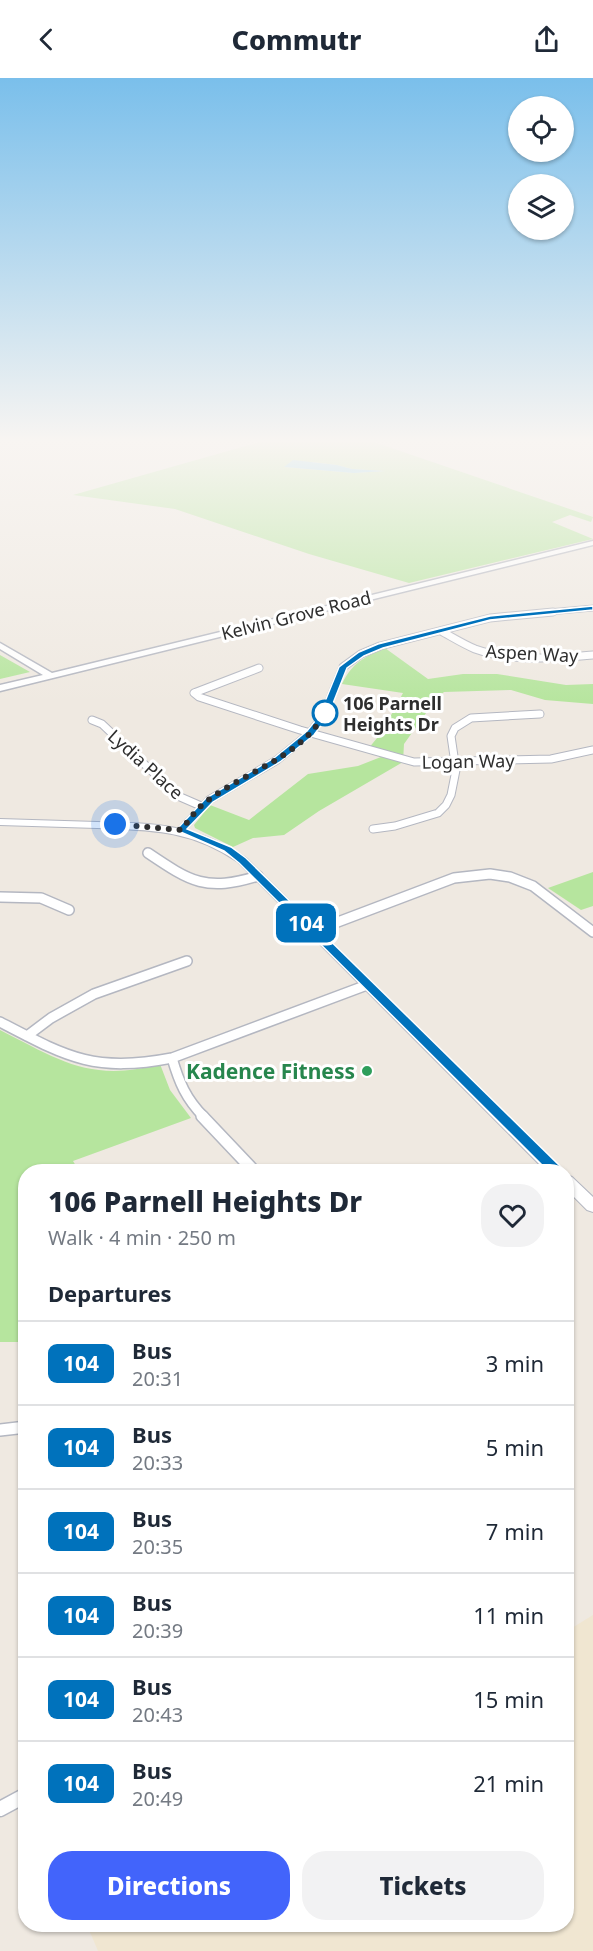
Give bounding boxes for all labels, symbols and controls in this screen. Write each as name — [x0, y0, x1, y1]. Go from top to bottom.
text: Commutr — [232, 21, 361, 58]
icon: back — [30, 23, 63, 56]
icon: share — [530, 23, 563, 56]
map controls — [508, 96, 574, 240]
button: locate — [508, 96, 574, 162]
button: layers — [508, 174, 574, 240]
street label: Kelvin Grove Road — [219, 585, 373, 645]
street label: Aspen Way — [485, 639, 580, 667]
place label: 106 Parnell Heights Dr — [343, 691, 442, 736]
marker: 106 Parnell Heights Dr — [312, 700, 338, 726]
street label: Lydia Place — [103, 724, 189, 804]
street label: Logan Way — [421, 748, 515, 774]
your location — [100, 809, 130, 839]
line badge: 104 — [272, 904, 340, 942]
text: 104 — [288, 909, 324, 937]
place label: Kadence Fitness — [186, 1057, 355, 1085]
marker: Kadence Fitness — [360, 1064, 374, 1078]
text: 106 Parnell Heights Dr — [48, 1182, 362, 1220]
button: heart — [481, 1184, 544, 1247]
text: Walk · 4 min · 250 m — [48, 1224, 236, 1251]
text: Departures — [48, 1278, 172, 1308]
text: Bus — [132, 1335, 172, 1365]
text: 3 min — [486, 1348, 544, 1378]
text: 104 — [63, 1349, 99, 1377]
text: 20:31 — [132, 1365, 183, 1392]
text: Bus — [132, 1419, 172, 1449]
text: 5 min — [486, 1432, 544, 1462]
text: 104 — [63, 1433, 99, 1461]
text: 20:33 — [132, 1449, 183, 1476]
text: Bus — [132, 1503, 172, 1533]
text: 7 min — [486, 1516, 544, 1546]
text: 104 — [63, 1517, 99, 1545]
text: 20:35 — [132, 1533, 183, 1560]
text: Bus — [132, 1587, 172, 1617]
text: 11 min — [473, 1600, 544, 1630]
text: 104 — [63, 1601, 99, 1629]
text: 20:39 — [132, 1617, 183, 1644]
text: Bus — [132, 1671, 172, 1701]
text: 15 min — [473, 1684, 544, 1714]
text: 104 — [63, 1685, 99, 1713]
text: 20:43 — [132, 1701, 183, 1728]
text: Bus — [132, 1755, 172, 1785]
text: 21 min — [473, 1768, 544, 1798]
text: 104 — [63, 1769, 99, 1797]
text: 20:49 — [132, 1785, 183, 1812]
button: Directions — [48, 1851, 290, 1920]
button: Tickets — [302, 1851, 544, 1920]

